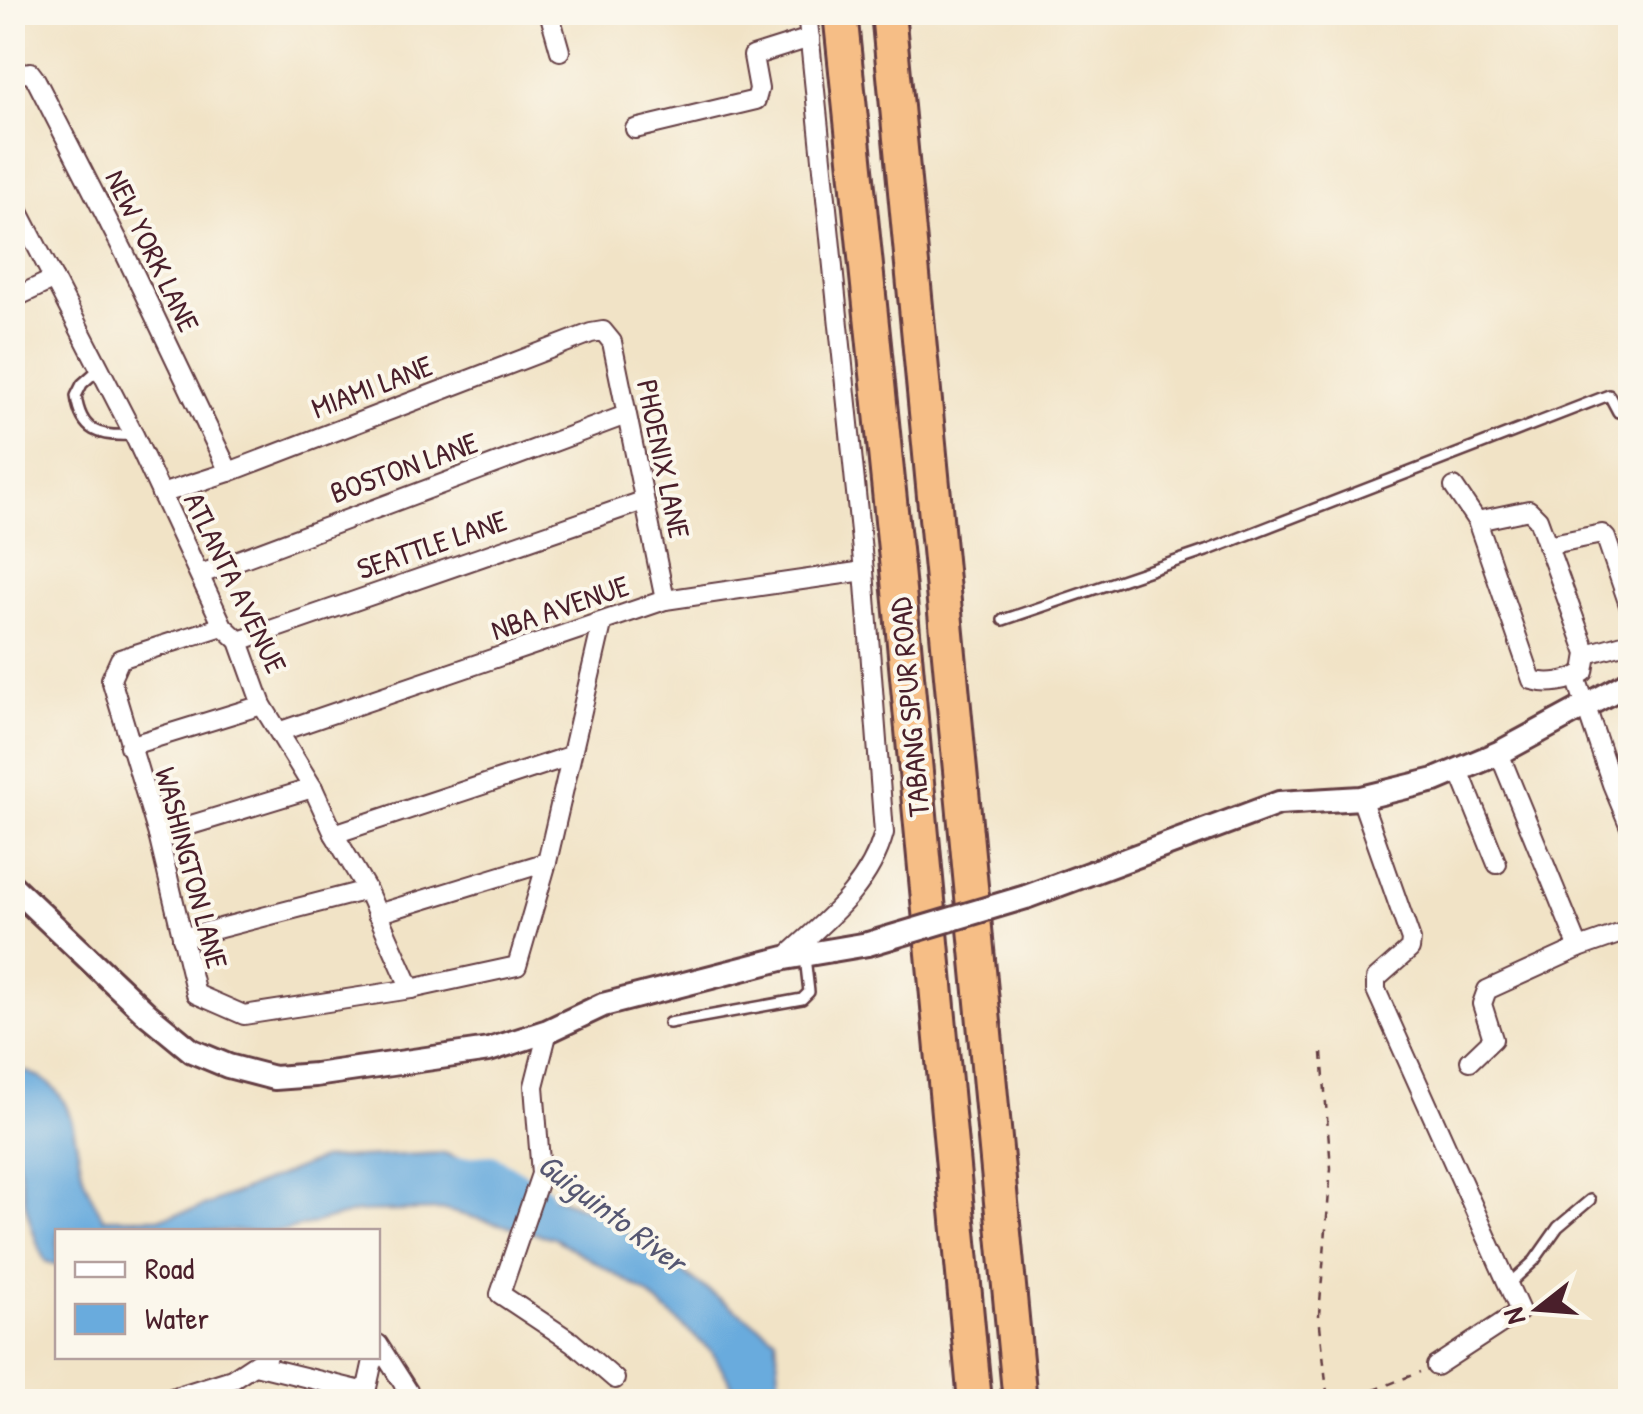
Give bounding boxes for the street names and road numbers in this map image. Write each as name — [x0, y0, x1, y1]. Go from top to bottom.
street label: NEW YORK LANE — [96, 163, 209, 338]
street label: MIAMI LANE — [305, 345, 438, 427]
street label: PHOENIX LANE — [628, 376, 700, 542]
street label: BOSTON LANE — [324, 422, 483, 512]
street label: ATLANTA AVENUE — [175, 485, 297, 680]
street label: SEATTLE LANE — [351, 500, 512, 588]
street label: NBA AVENUE — [485, 565, 634, 649]
street label: TABANG SPUR ROAD — [879, 595, 939, 819]
street label: WASHINGTON LANE — [146, 763, 238, 973]

